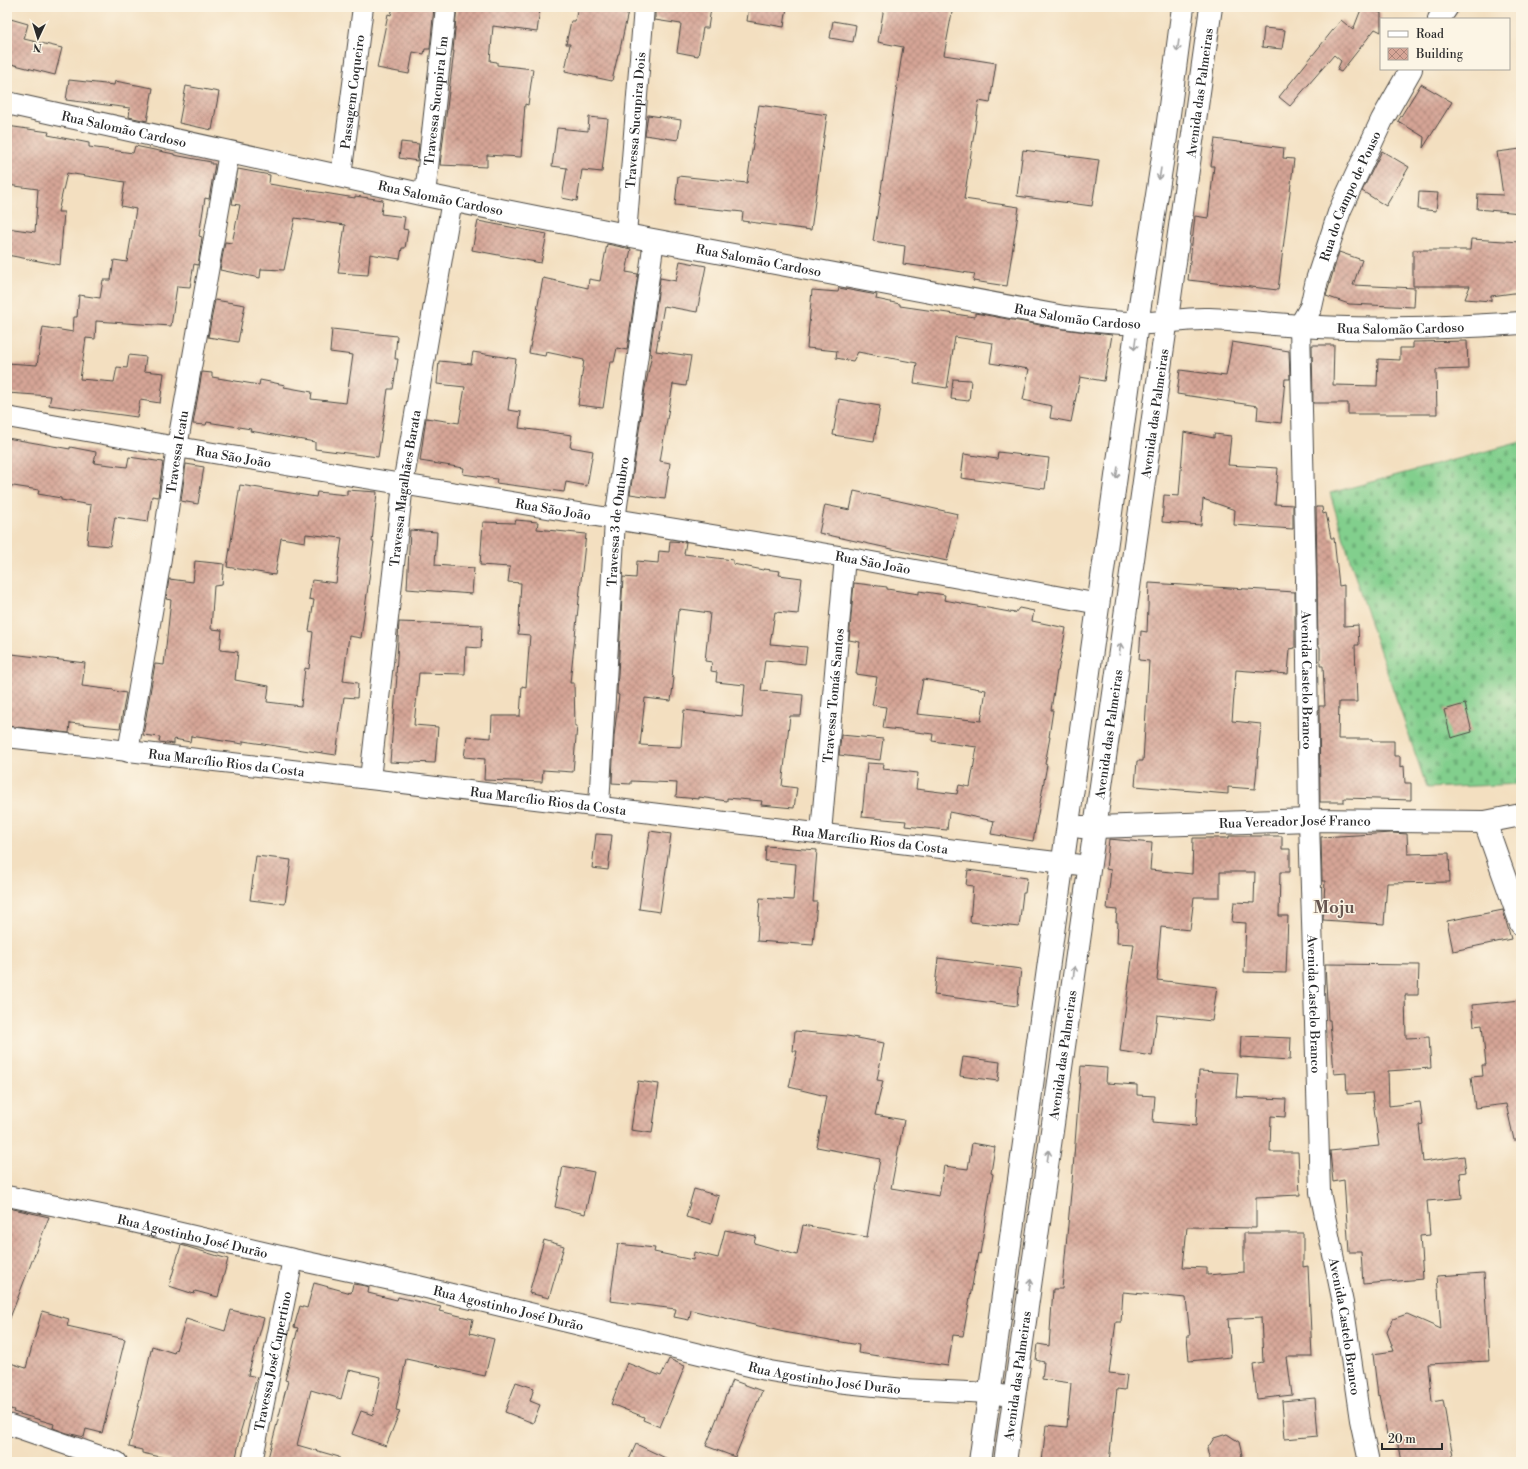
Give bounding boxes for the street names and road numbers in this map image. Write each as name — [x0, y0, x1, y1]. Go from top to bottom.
street label: Avenida das Palmeiras — [1183, 27, 1217, 160]
street label: Passagem Coqueiro — [338, 34, 368, 150]
street label: Travessa Sucupira Um — [421, 34, 452, 166]
street label: Travessa Sucupira Dois — [623, 51, 649, 189]
street label: Rua Salomão Cardoso — [60, 108, 188, 151]
street label: Rua do Campo de Pouso — [1317, 129, 1385, 263]
street label: Rua Salomão Cardoso — [376, 178, 505, 219]
street label: Rua Salomão Cardoso — [694, 241, 823, 280]
street label: Rua Salomão Cardoso — [1013, 301, 1141, 332]
street label: Rua Salomão Cardoso — [1337, 319, 1465, 338]
street label: Avenida das Palmeiras — [1138, 347, 1172, 481]
street label: Travessa Magalhães Barata — [387, 408, 425, 567]
street label: Travessa Icatu — [163, 409, 192, 495]
street label: Rua São João — [194, 443, 272, 471]
street label: Travessa 3 de Outubro — [604, 456, 633, 587]
street label: Rua São João — [514, 496, 592, 524]
street label: Rua São João — [834, 548, 912, 578]
street label: Avenida Castelo Branco — [1297, 609, 1315, 750]
street label: Travessa Tomás Santos — [820, 627, 848, 764]
street label: Avenida das Palmeiras — [1092, 668, 1127, 801]
street label: Rua Marcílio Rios da Costa — [147, 746, 306, 780]
street label: Rua Marcílio Rios da Costa — [469, 784, 628, 819]
street label: Rua Vereador José Franco — [1219, 813, 1371, 832]
street label: Rua Marcílio Rios da Costa — [791, 823, 949, 858]
street label: Avenida Castelo Branco — [1303, 933, 1323, 1074]
street label: Avenida das Palmeiras — [1046, 989, 1081, 1122]
street label: Rua Agostinho José Durão — [116, 1212, 269, 1262]
street label: Avenida Castelo Branco — [1325, 1255, 1363, 1396]
street label: Rua Agostinho José Durão — [432, 1283, 585, 1335]
street label: Travessa José Cupertino — [251, 1290, 295, 1433]
street label: Avenida das Palmeiras — [1001, 1310, 1035, 1443]
street label: Rua Agostinho José Durão — [747, 1359, 902, 1398]

